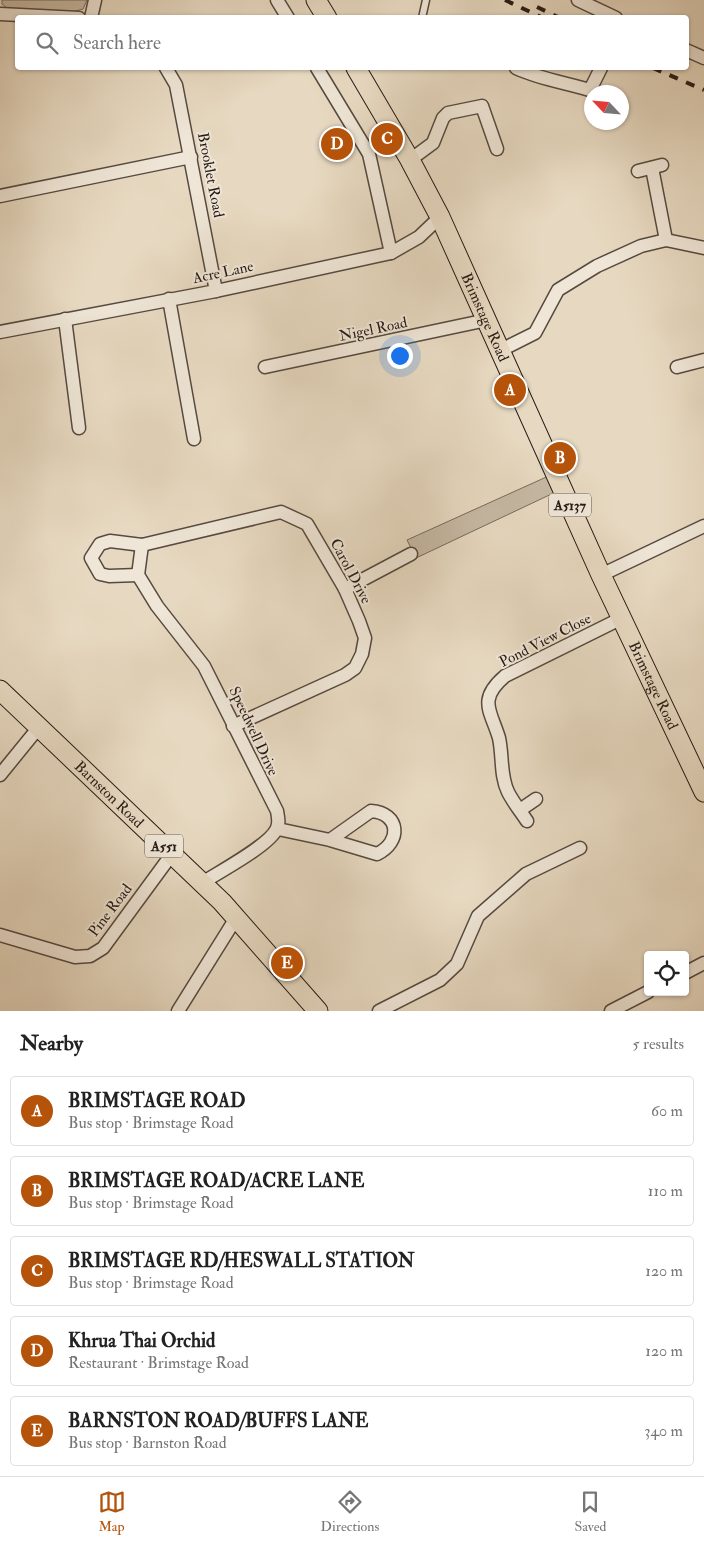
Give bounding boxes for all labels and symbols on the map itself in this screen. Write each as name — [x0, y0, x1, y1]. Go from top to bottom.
north arrow — [584, 85, 629, 130]
pin: C — [371, 120, 403, 158]
pin: D — [321, 125, 353, 163]
street label: Brooklet Road — [193, 131, 228, 220]
street label: Acre Lane — [190, 257, 255, 288]
street label: Brimstage Road — [456, 270, 513, 365]
street label: Nigel Road — [337, 313, 410, 346]
your location — [387, 343, 413, 369]
pin: A — [494, 371, 526, 409]
pin: B — [544, 439, 576, 477]
road number: A5137 — [549, 494, 591, 516]
street label: Carol Drive — [325, 535, 376, 607]
street label: Pond View Close — [496, 609, 594, 672]
street label: Brimstage Road — [624, 639, 682, 733]
street label: Speedwell Drive — [224, 684, 283, 779]
street label: Barnston Road — [70, 757, 148, 833]
road number: A551 — [145, 834, 183, 858]
street label: Pine Road — [84, 880, 137, 940]
pin: E — [271, 944, 303, 982]

